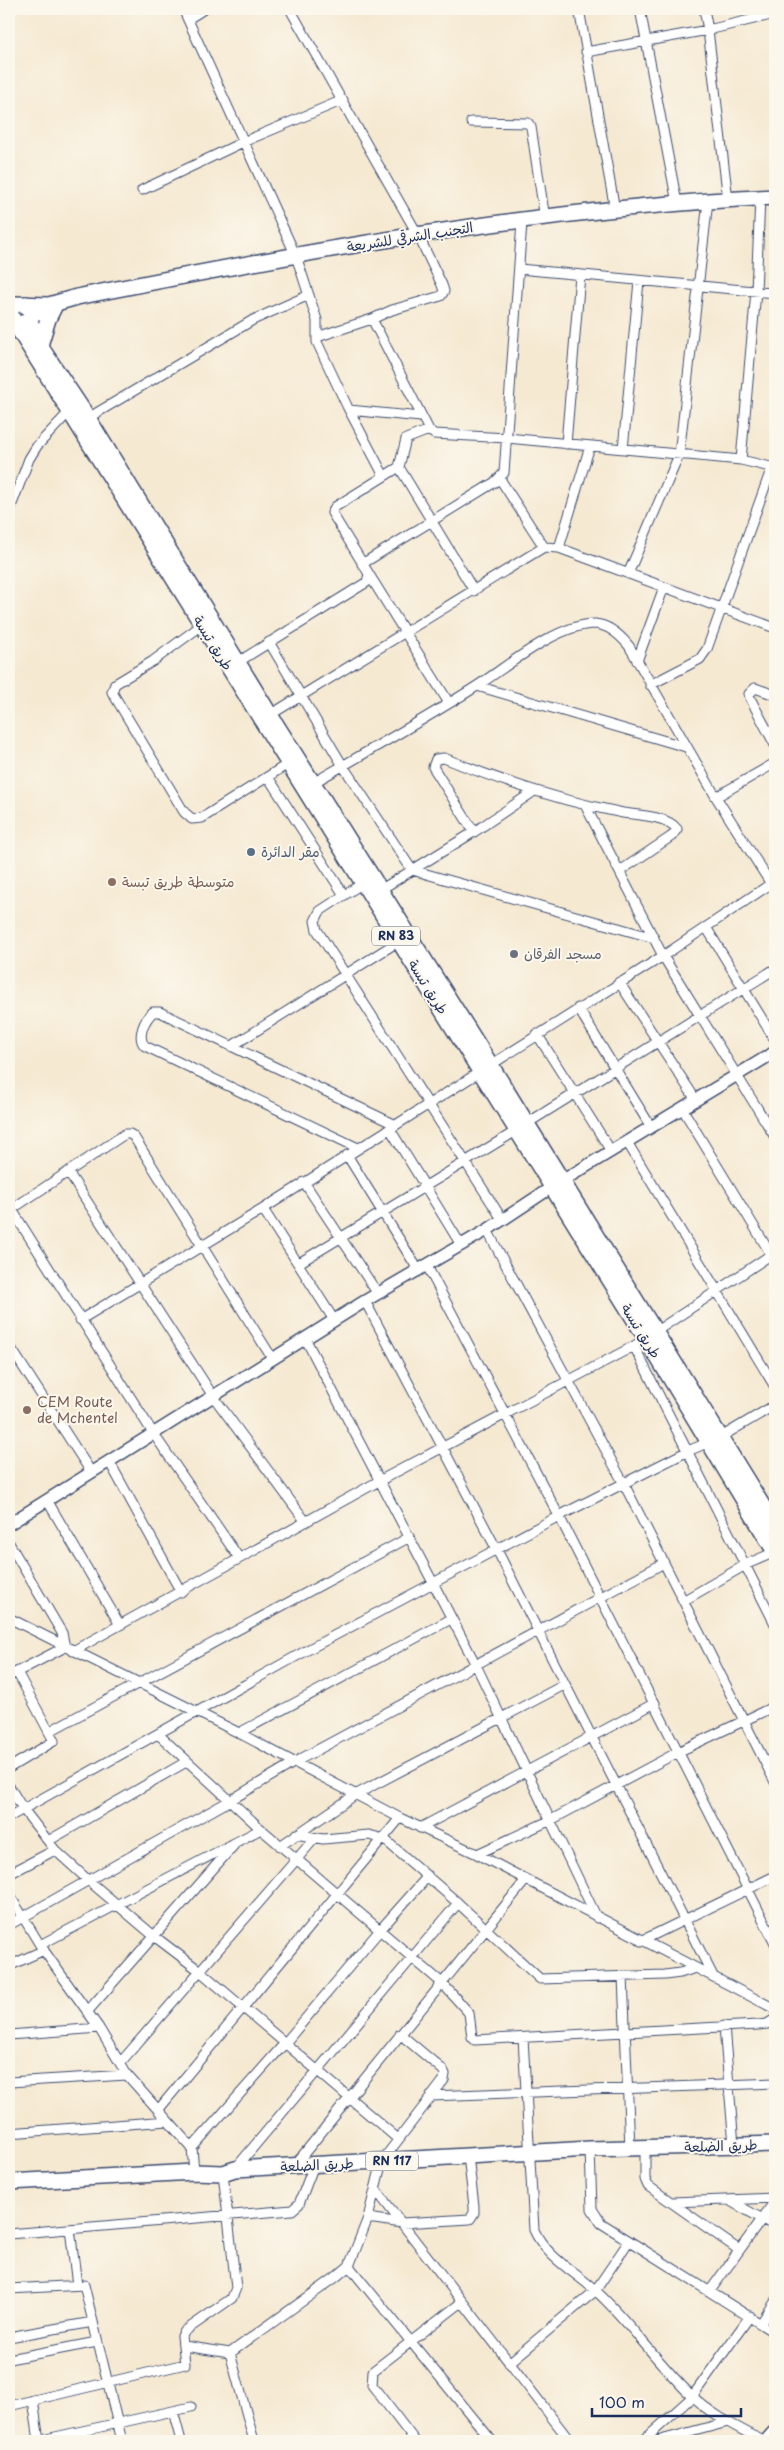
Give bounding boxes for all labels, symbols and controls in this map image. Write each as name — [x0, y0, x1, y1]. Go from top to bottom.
street label: التجنب الشرقي للشريعة — [345, 216, 475, 258]
street label: طريق تبسة — [188, 611, 239, 674]
place label: مقر الدائرة — [261, 841, 320, 862]
marker: مقر الدائرة — [245, 846, 257, 858]
place label: متوسطة طريق تبسة — [122, 871, 234, 892]
marker: متوسطة طريق تبسة — [106, 876, 118, 888]
road number: RN 83 — [372, 926, 420, 946]
place label: مسجد الفرقان — [524, 943, 602, 964]
marker: مسجد الفرقان — [508, 948, 520, 960]
street label: طريق تبسة — [403, 955, 454, 1018]
street label: طريق تبسة — [616, 1299, 667, 1362]
place label: CEM Route de Mchentel — [37, 1391, 118, 1428]
marker: CEM Route de Mchentel — [21, 1404, 33, 1416]
street label: طريق الضلعة — [684, 2134, 758, 2157]
street label: طريق الضلعة — [280, 2152, 354, 2177]
road number: RN 117 — [366, 2152, 418, 2170]
scale bar — [592, 2385, 740, 2417]
text: 100 m — [599, 2390, 645, 2413]

